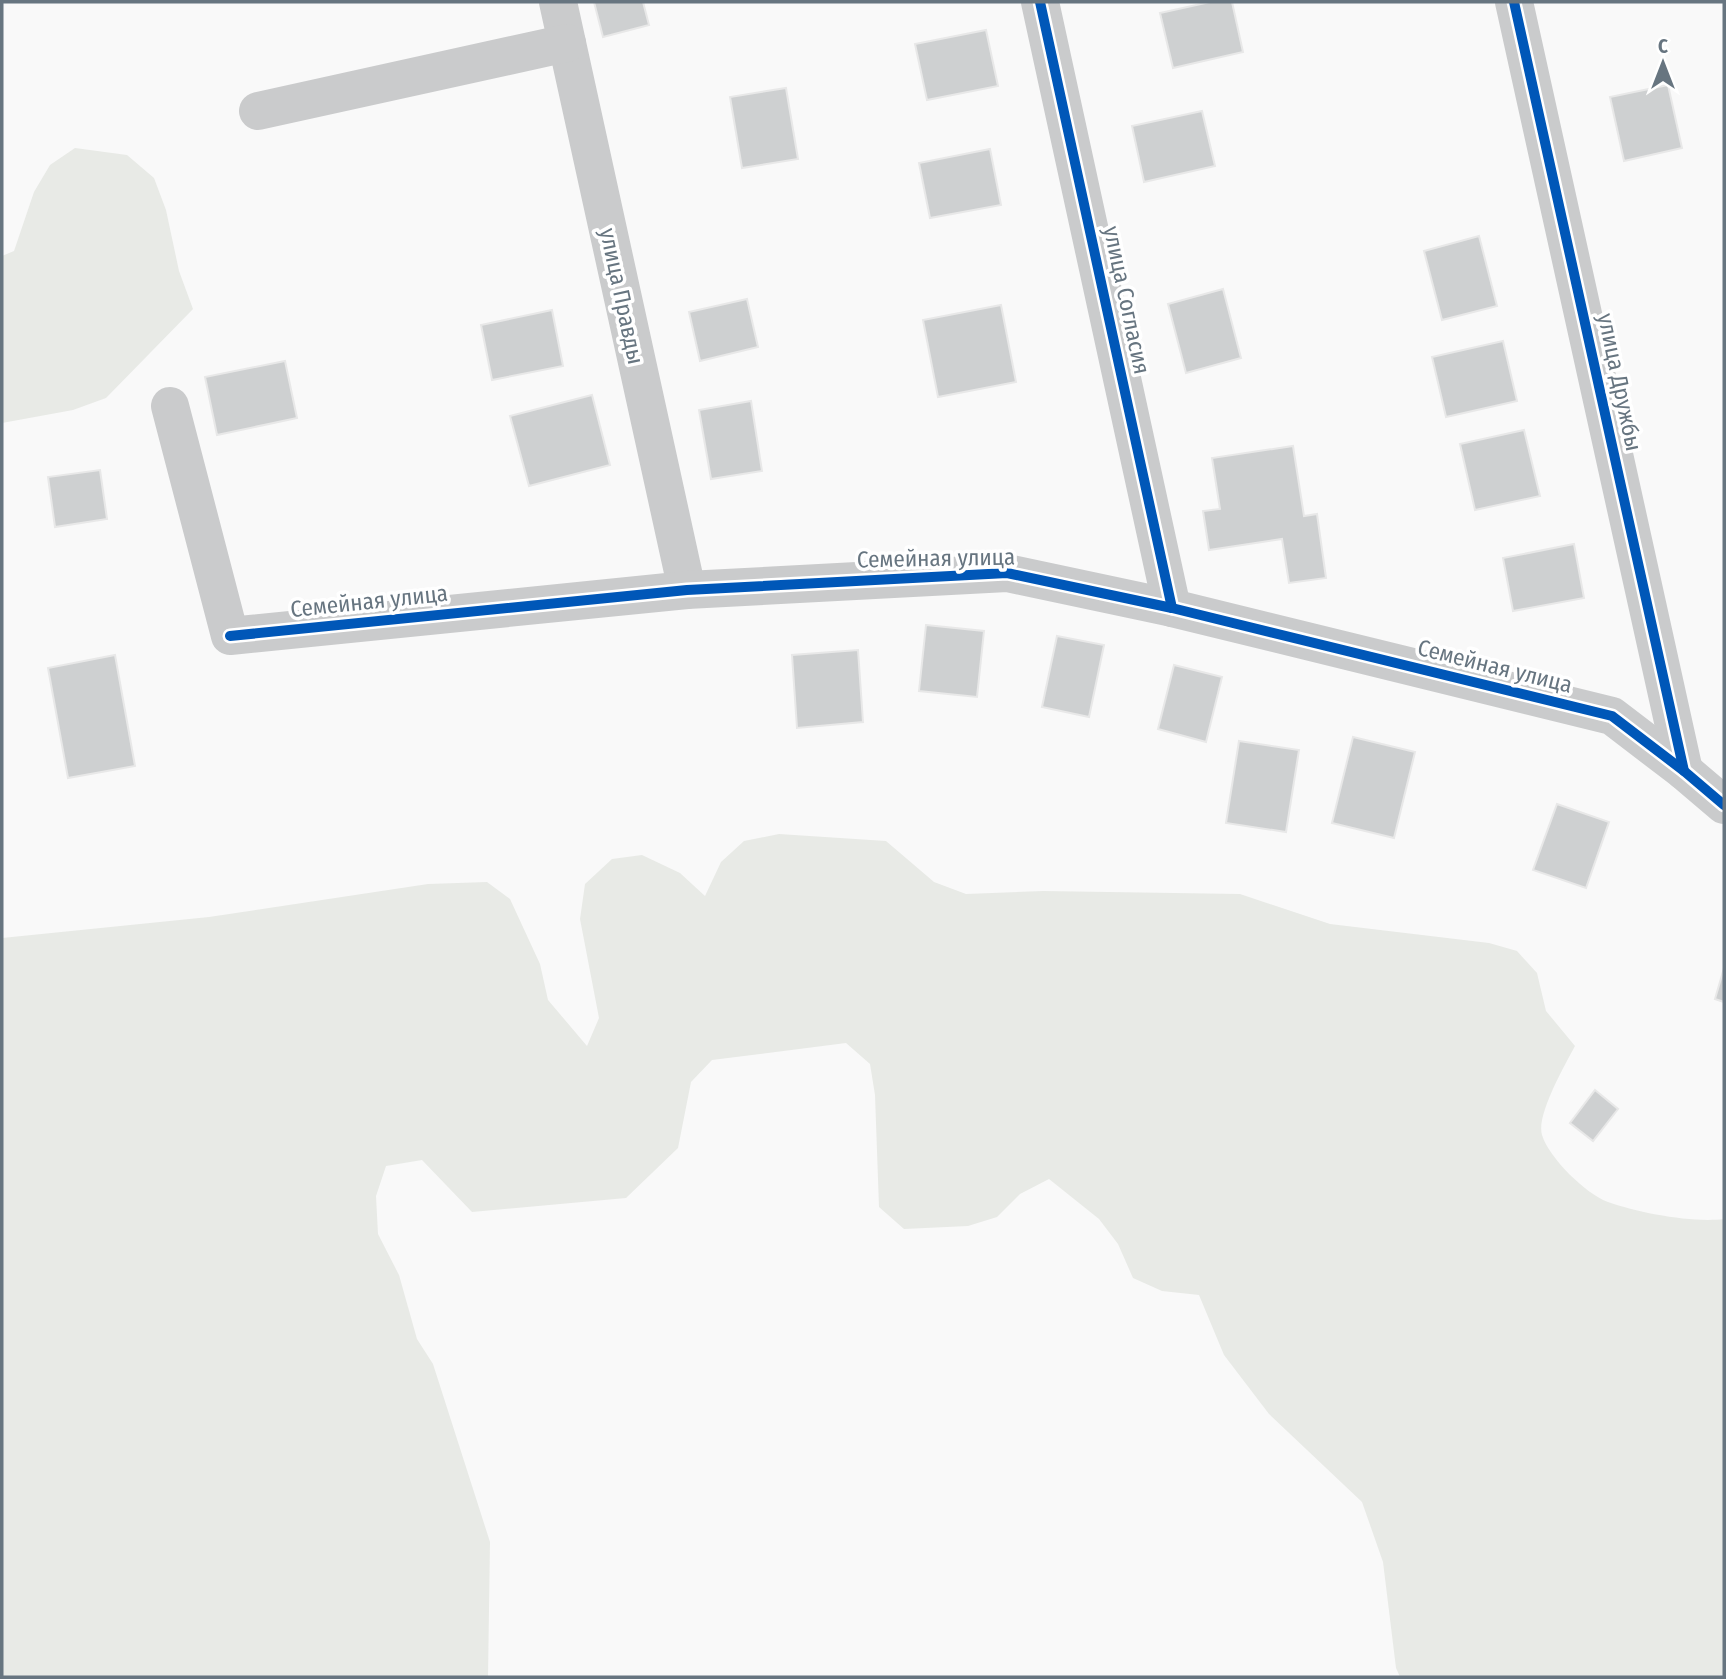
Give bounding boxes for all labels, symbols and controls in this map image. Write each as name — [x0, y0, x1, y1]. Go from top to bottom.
north arrow — [1628, 28, 1698, 98]
text: С — [1658, 35, 1668, 58]
street label: улица Согласия — [1098, 223, 1156, 377]
street label: улица Правды — [594, 225, 650, 367]
street label: улица Дружбы — [1592, 311, 1648, 453]
street label: Семейная улица — [857, 543, 1015, 573]
street label: Семейная улица — [289, 579, 449, 623]
street label: Семейная улица — [1415, 633, 1575, 699]

